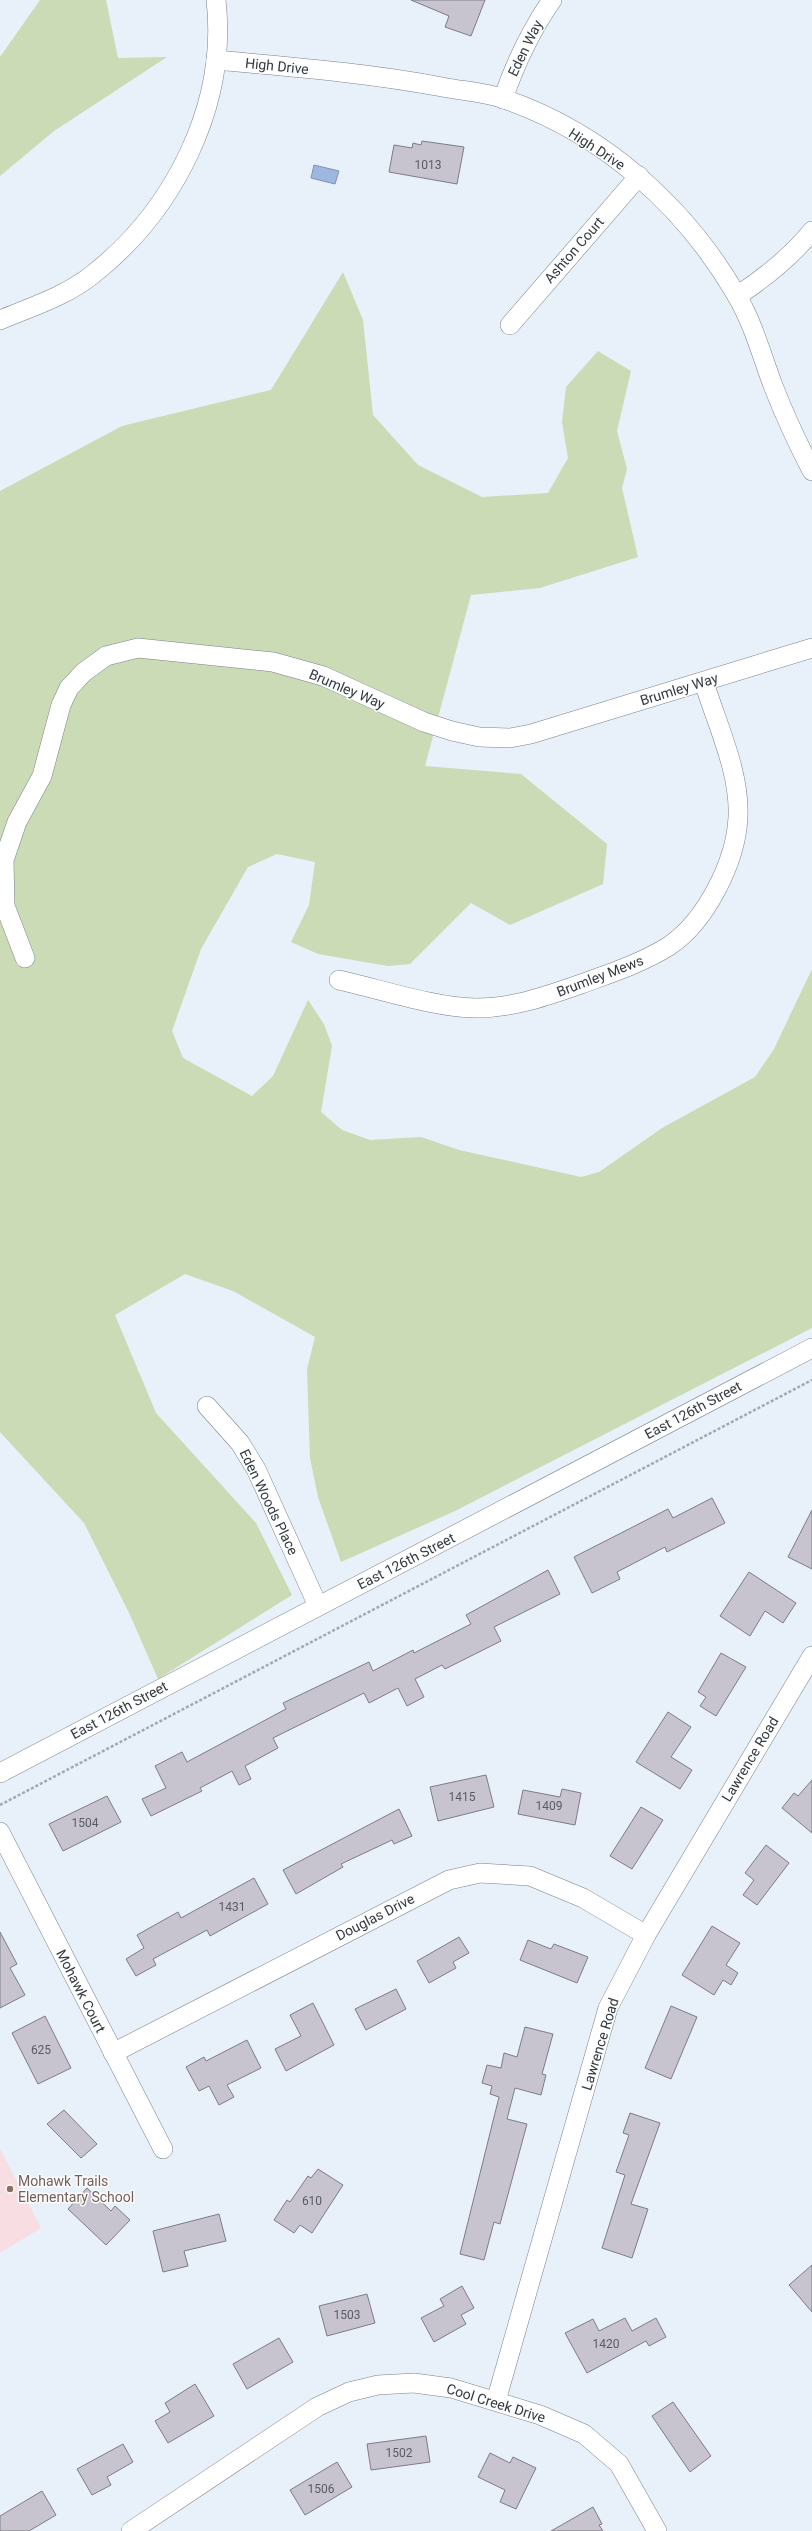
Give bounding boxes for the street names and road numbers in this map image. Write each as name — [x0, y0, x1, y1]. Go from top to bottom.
street label: Eden Way — [505, 17, 546, 79]
street label: High Drive — [244, 55, 310, 77]
street label: High Drive — [566, 125, 628, 173]
street label: Ashton Court — [541, 213, 607, 286]
street label: Brumley Way — [307, 666, 388, 712]
street label: Brumley Way — [638, 669, 720, 708]
street label: Brumley Mews — [554, 952, 646, 1000]
street label: East 126th Street — [642, 1378, 744, 1442]
street label: Eden Woods Place — [236, 1446, 302, 1558]
street label: East 126th Street — [355, 1529, 458, 1592]
street label: East 126th Street — [68, 1678, 170, 1742]
street label: Lawrence Road — [718, 1714, 782, 1804]
street label: Douglas Drive — [333, 1890, 417, 1944]
street label: Mohawk Court — [53, 1947, 109, 2036]
street label: Lawrence Road — [578, 1996, 622, 2092]
street label: Cool Creek Drive — [445, 2380, 547, 2426]

